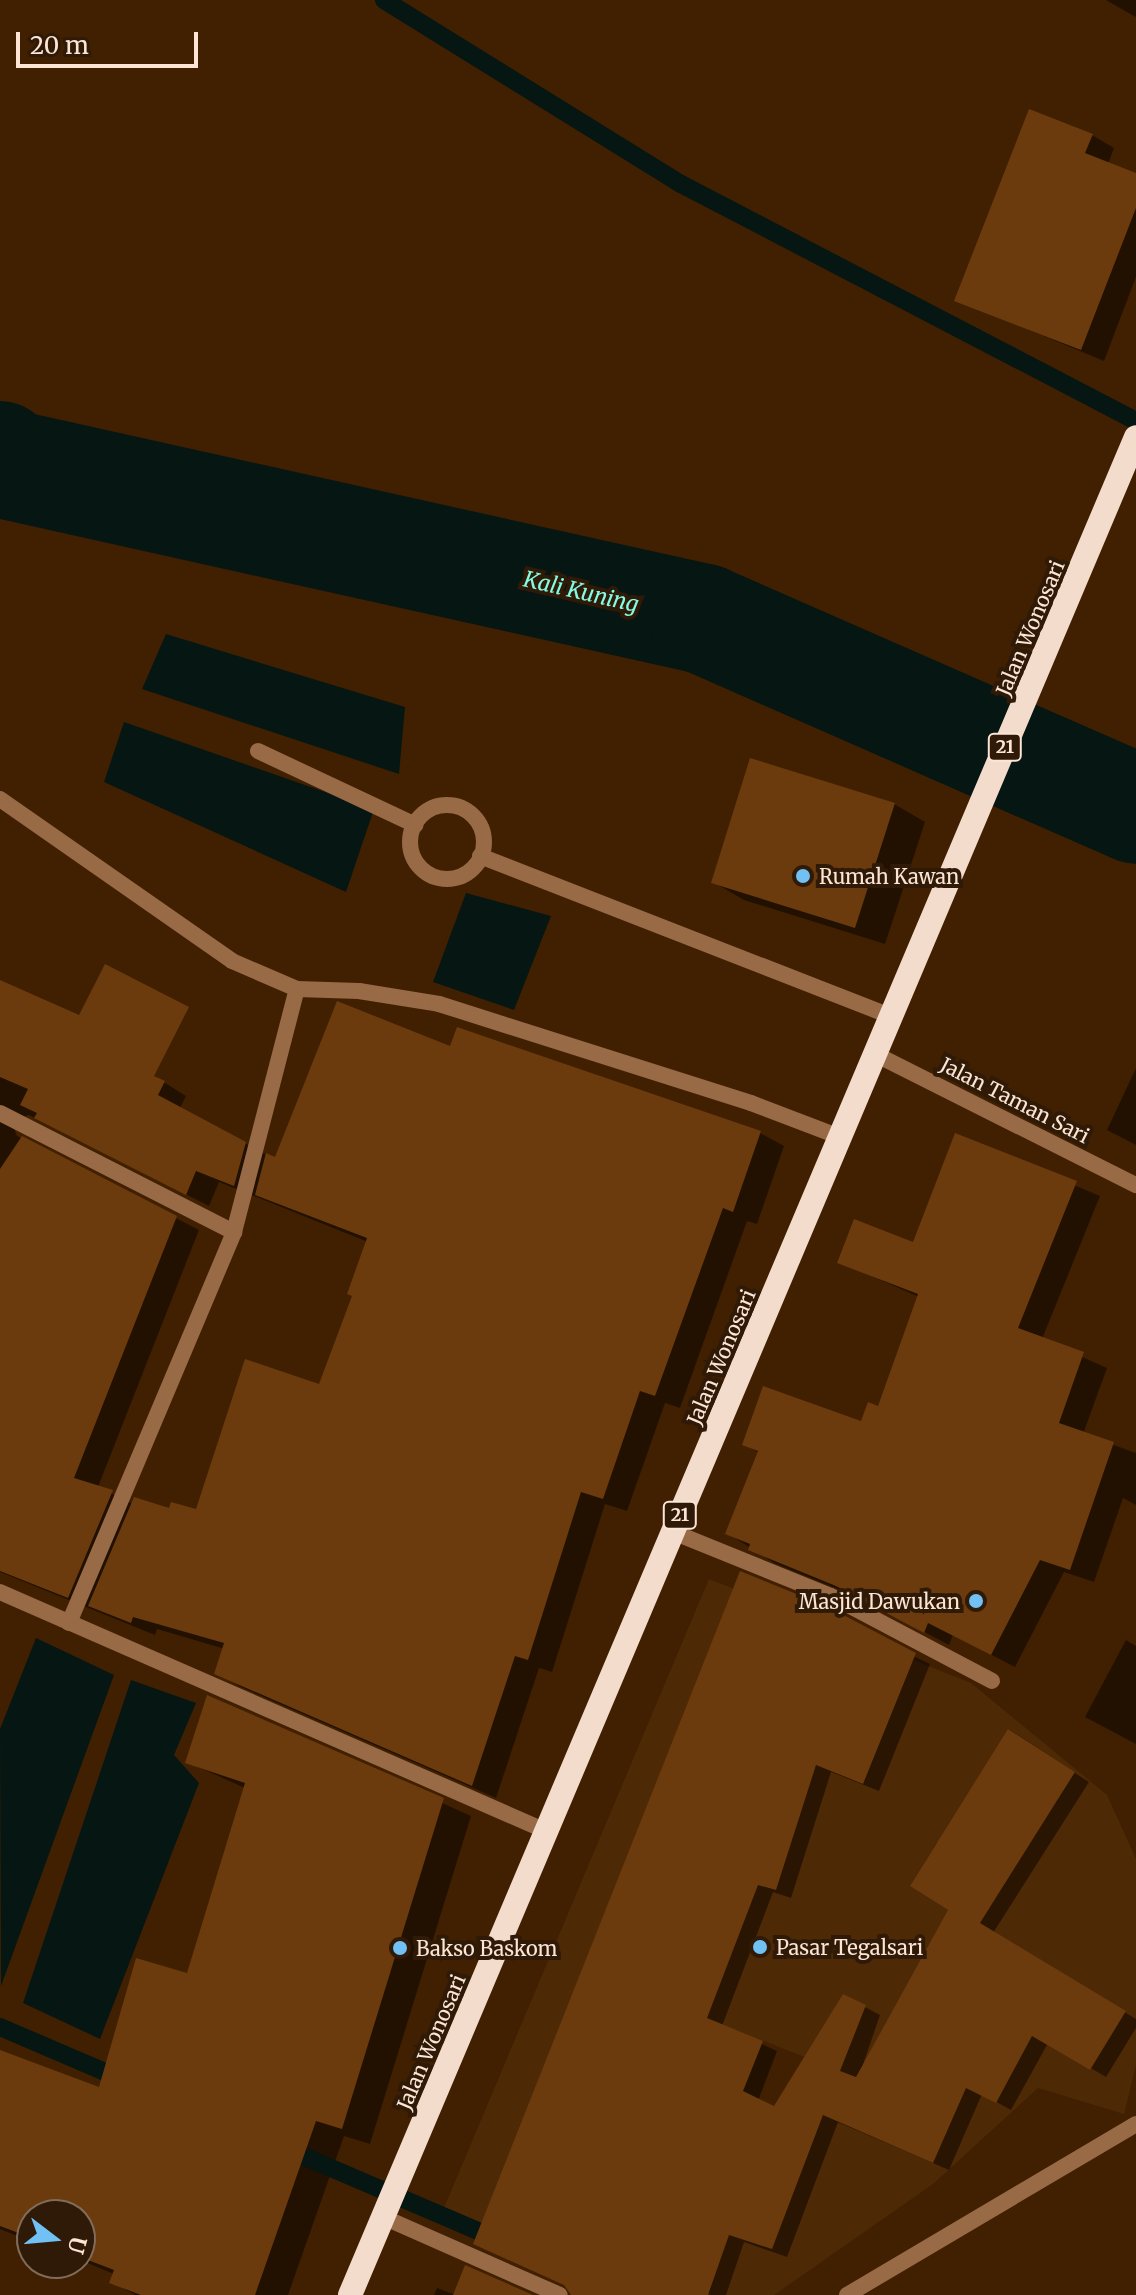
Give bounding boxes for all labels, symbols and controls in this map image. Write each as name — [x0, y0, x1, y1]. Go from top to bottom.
scale bar — [20, 16, 202, 66]
text: 20 m — [30, 30, 89, 61]
street label: Jalan Wonosari — [991, 557, 1069, 699]
water label: Kali Kuning — [521, 566, 641, 618]
road number: 21 — [987, 733, 1023, 761]
place label: Rumah Kawan — [819, 864, 959, 888]
marker: Rumah Kawan — [794, 867, 812, 885]
street label: Jalan Taman Sari — [937, 1052, 1093, 1148]
street label: Jalan Wonosari — [682, 1286, 760, 1428]
road number: 21 — [662, 1501, 698, 1529]
place label: Masjid Dawukan — [799, 1589, 960, 1613]
marker: Masjid Dawukan — [967, 1592, 985, 1610]
place label: Pasar Tegalsari — [776, 1935, 923, 1959]
place label: Bakso Baskom — [416, 1936, 557, 1960]
marker: Pasar Tegalsari — [751, 1938, 769, 1956]
marker: Bakso Baskom — [391, 1939, 409, 1957]
street label: Jalan Wonosari — [392, 1971, 470, 2113]
north arrow — [16, 2199, 96, 2279]
text: U — [61, 2233, 93, 2257]

